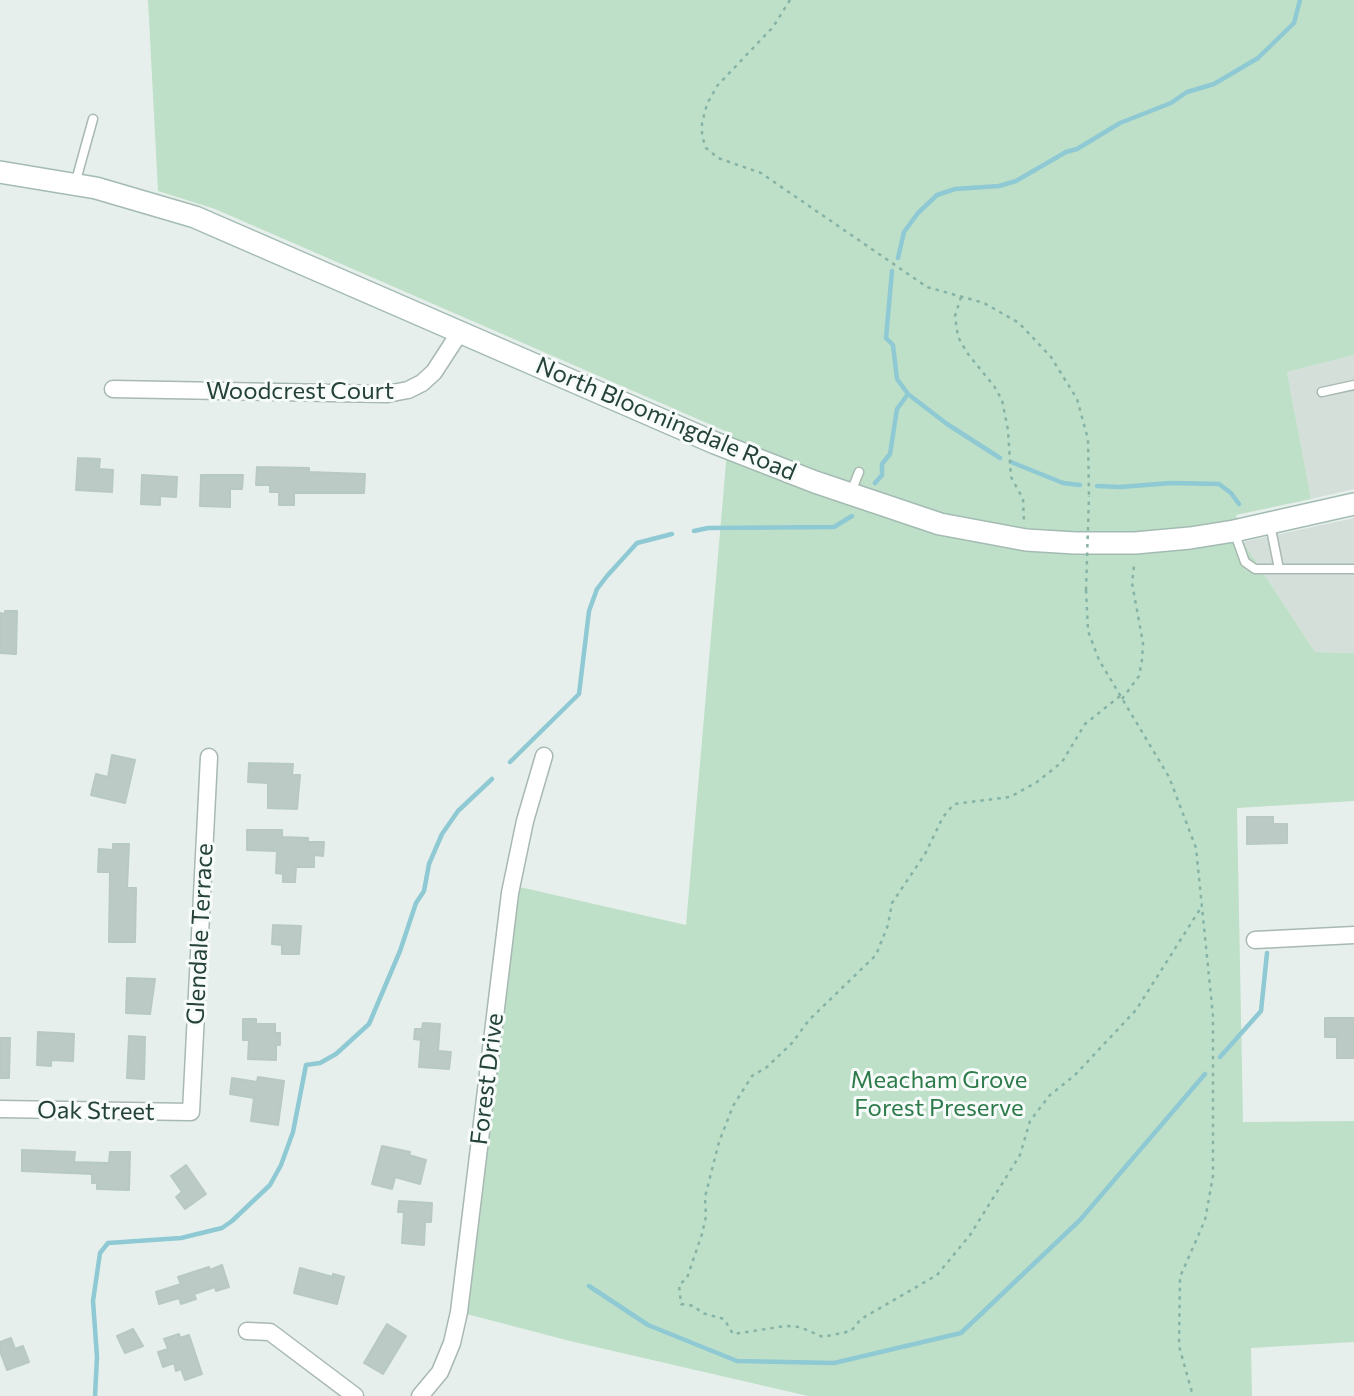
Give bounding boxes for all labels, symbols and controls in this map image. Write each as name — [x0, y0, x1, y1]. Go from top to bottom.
street label: North Bloomingdale Road — [532, 351, 800, 487]
street label: Woodcrest Court — [206, 377, 394, 405]
street label: Glendale Terrace — [181, 842, 219, 1026]
street label: Forest Drive — [465, 1011, 509, 1147]
park label: Meacham Grove Forest Preserve — [850, 1066, 1028, 1122]
street label: Oak Street — [37, 1096, 155, 1126]

